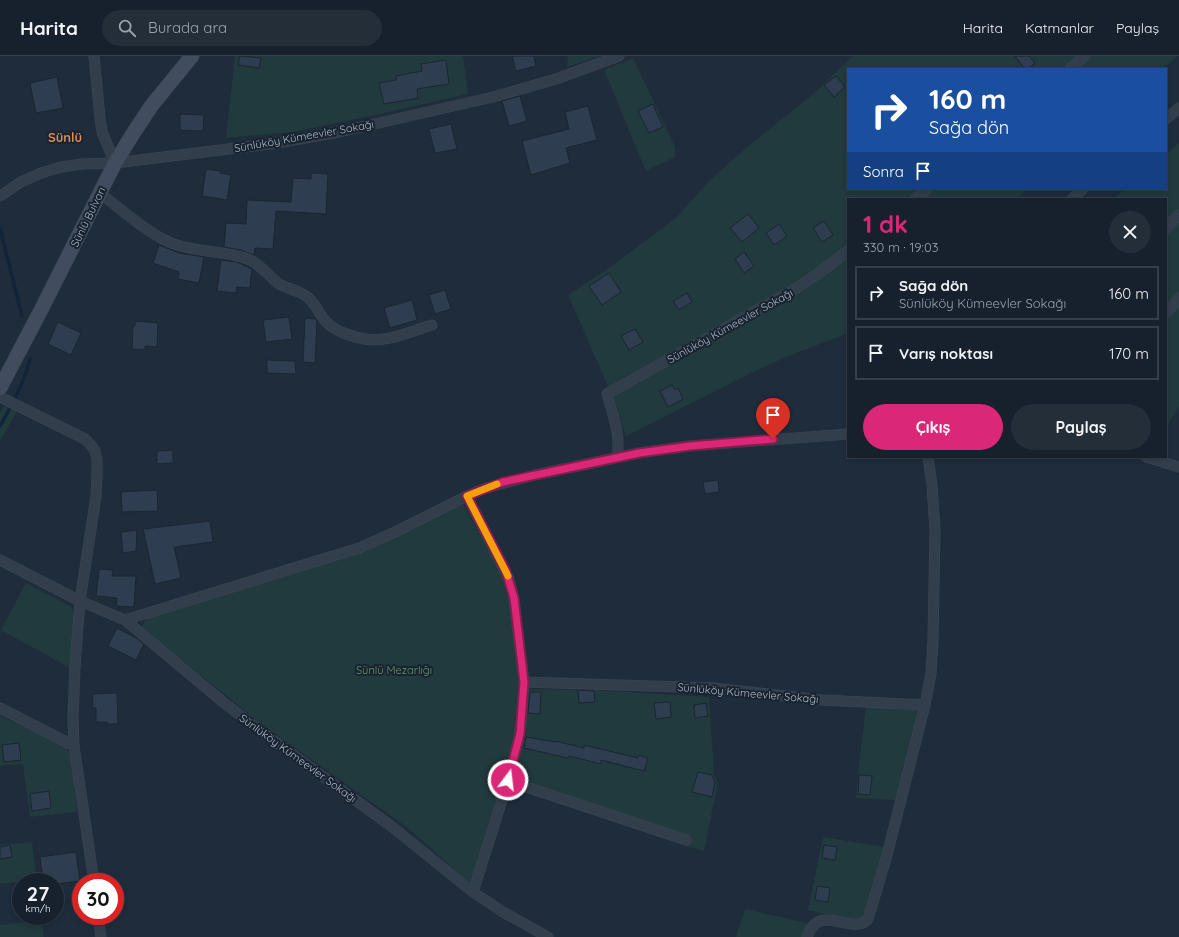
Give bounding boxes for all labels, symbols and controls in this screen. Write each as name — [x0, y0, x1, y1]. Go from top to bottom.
search box — [102, 10, 382, 46]
text: Harita — [20, 16, 78, 40]
icon: search — [116, 17, 138, 39]
text: Burada ara — [148, 18, 227, 37]
text: Harita — [963, 19, 1003, 37]
text: Katmanlar — [1025, 19, 1094, 37]
text: Paylaş — [1116, 19, 1159, 37]
text: 160 m — [929, 81, 1006, 116]
icon: right — [863, 84, 915, 136]
text: Sağa dön — [929, 116, 1009, 139]
street label: Sünlüköy Kümeevler Sokağı — [233, 117, 375, 155]
district label: Sünlü — [48, 129, 82, 145]
icon: arrive — [912, 160, 934, 182]
text: Sonra — [863, 162, 904, 181]
street label: Sünlü Bulvarı — [67, 185, 109, 249]
text: 1 dk — [863, 209, 908, 239]
button: close — [1109, 211, 1151, 253]
text: 330 m · 19:03 — [863, 239, 938, 255]
text: Sağa dön — [899, 276, 968, 295]
icon: right — [865, 282, 887, 304]
text: 160 m — [1109, 284, 1149, 303]
street label: Sünlüköy Kümeevler Sokağı — [665, 286, 795, 366]
text: Sünlüköy Kümeevler Sokağı — [899, 295, 1066, 311]
icon: arrive — [865, 342, 887, 364]
text: Varış noktası — [899, 344, 993, 363]
text: 170 m — [1109, 344, 1149, 363]
pin — [756, 398, 790, 439]
icon: arrive — [762, 404, 784, 426]
button: Çıkış — [863, 404, 1003, 450]
button: Paylaş — [1011, 404, 1151, 450]
park label: Sünlü Mezarlığı — [356, 663, 432, 677]
street label: Sünlüköy Kümeevler Sokağı — [677, 680, 819, 706]
street label: Sünlüköy Kümeevler Sokağı — [237, 711, 359, 805]
position arrow — [487, 759, 529, 801]
speed limit sign: 30 — [72, 873, 124, 925]
text: 27 — [27, 881, 49, 906]
text: km/h — [25, 902, 51, 915]

